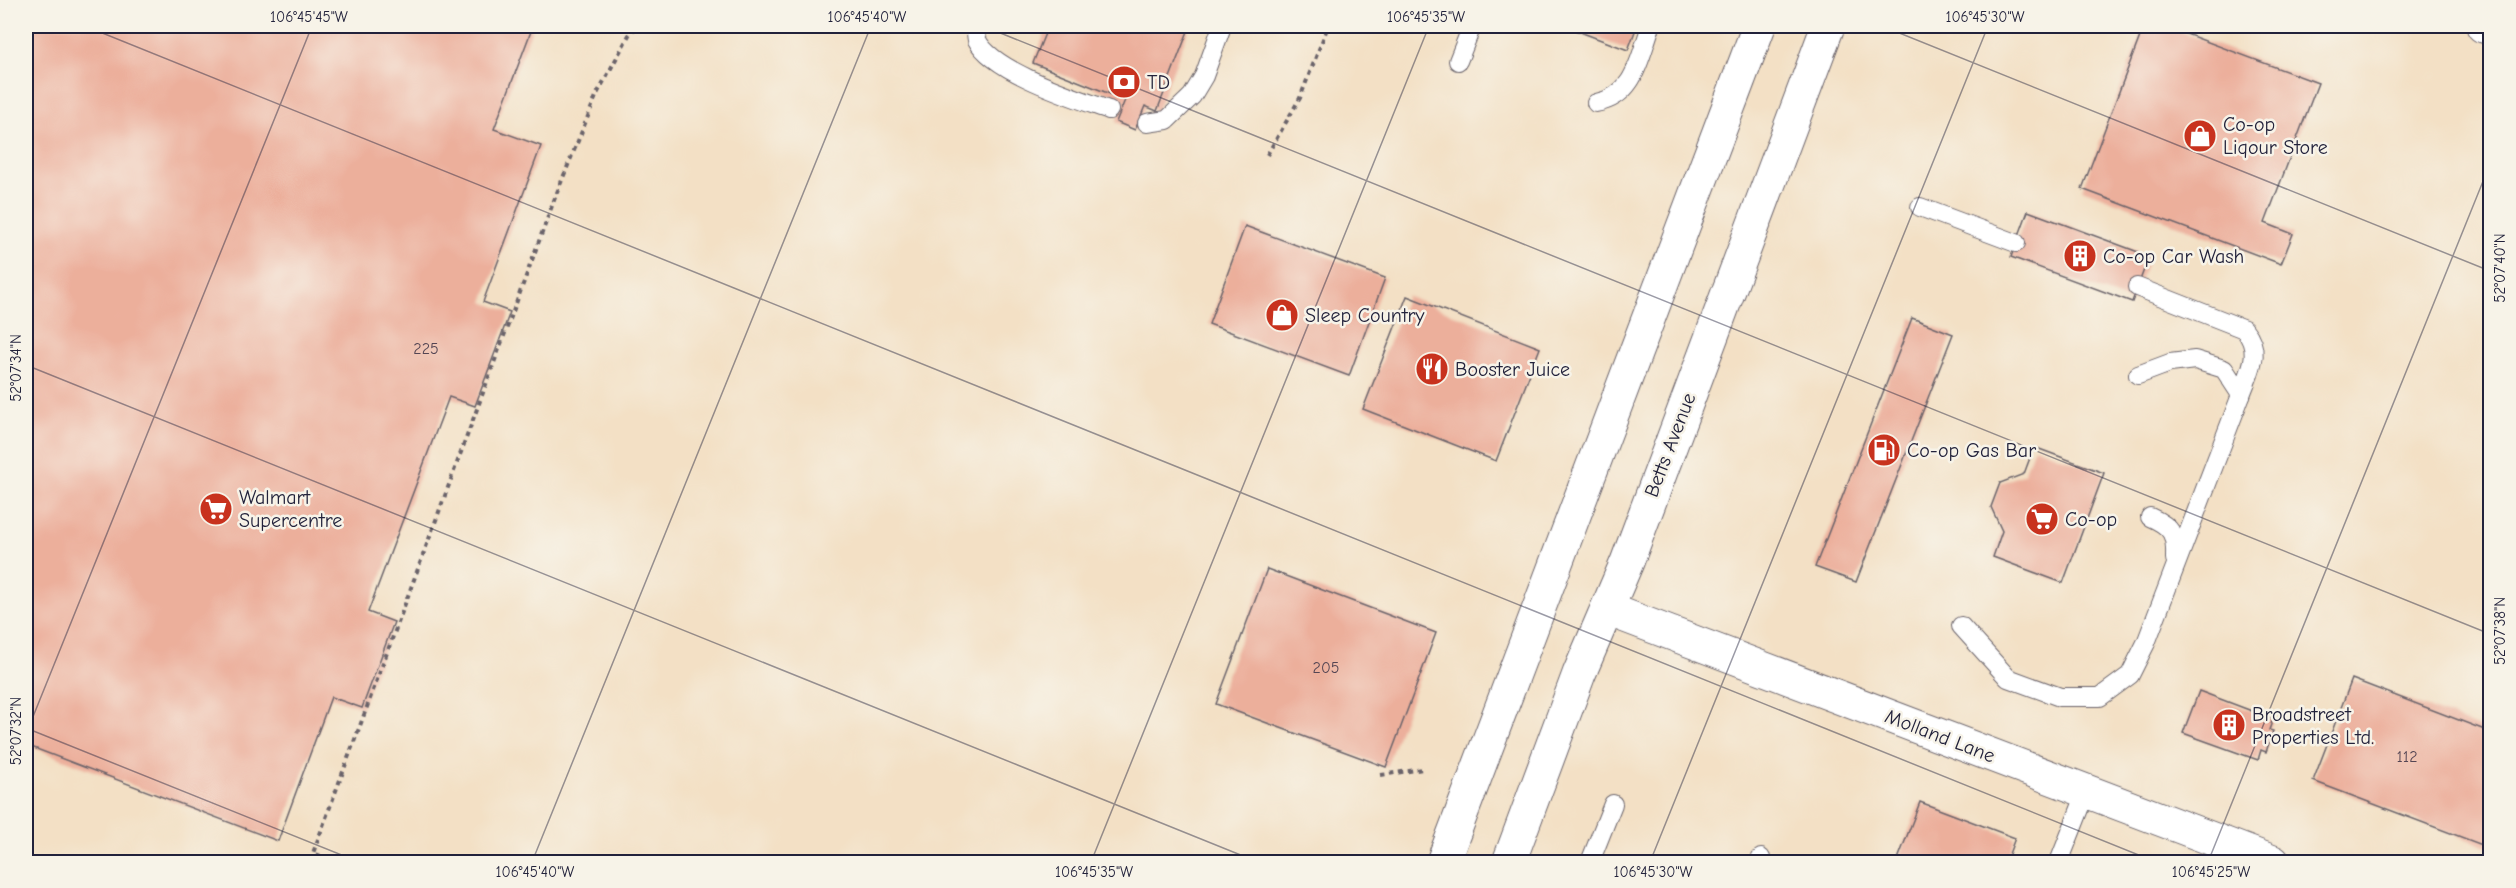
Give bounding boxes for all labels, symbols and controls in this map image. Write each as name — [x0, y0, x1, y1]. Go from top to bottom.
text: 106°45'45"W — [270, 8, 348, 26]
text: 106°45'40"W — [828, 8, 906, 26]
text: 106°45'35"W — [1387, 8, 1465, 26]
text: 106°45'30"W — [1945, 8, 2025, 26]
bank icon: TD — [1106, 64, 1142, 100]
place label: TD — [1147, 71, 1170, 94]
place label: Co-op Liqour Store — [2223, 113, 2328, 159]
shop icon: Co-op Liqour Store — [2182, 118, 2218, 154]
text: 52°07'40"N — [2491, 233, 2509, 303]
building icon: Co-op Car Wash — [2062, 238, 2098, 274]
place label: Co-op Car Wash — [2103, 245, 2244, 268]
shop icon: Sleep Country — [1264, 297, 1300, 333]
place label: Sleep Country — [1305, 304, 1425, 327]
text: 52°07'34"N — [7, 334, 25, 402]
house number: 225 — [413, 340, 439, 358]
restaurant icon: Booster Juice — [1414, 351, 1450, 387]
place label: Booster Juice — [1455, 358, 1570, 381]
street label: Betts Avenue — [1640, 390, 1700, 500]
fuel station icon: Co-op Gas Bar — [1866, 432, 1902, 468]
place label: Co-op Gas Bar — [1907, 439, 2036, 462]
place label: Walmart Supercentre — [239, 486, 342, 532]
supermarket icon: Walmart Supercentre — [198, 491, 234, 527]
supermarket icon: Co-op — [2024, 501, 2060, 537]
place label: Co-op — [2065, 508, 2117, 531]
text: 52°07'38"N — [2491, 597, 2509, 665]
house number: 205 — [1313, 659, 1339, 677]
text: 52°07'32"N — [7, 697, 25, 765]
place label: Broadstreet Properties Ltd. — [2252, 703, 2374, 749]
street label: Molland Lane — [1882, 705, 1998, 767]
building icon: Broadstreet Properties Ltd. — [2211, 707, 2247, 743]
house number: 112 — [2396, 748, 2418, 766]
text: 106°45'40"W — [496, 863, 574, 881]
text: 106°45'35"W — [1055, 863, 1133, 881]
text: 106°45'30"W — [1613, 863, 1693, 881]
text: 106°45'25"W — [2172, 863, 2250, 881]

